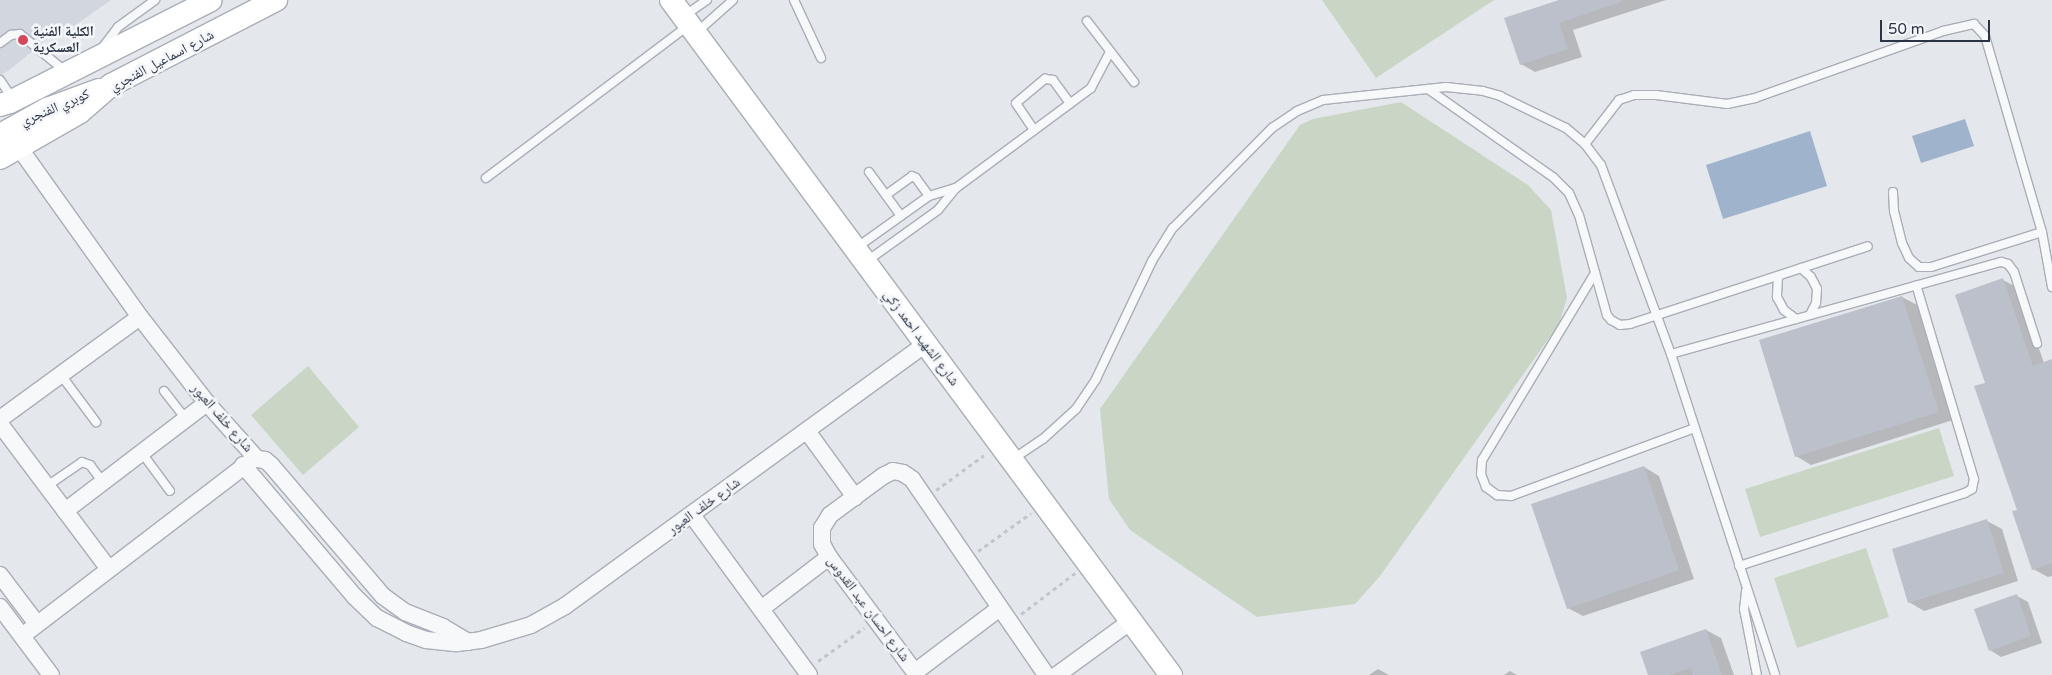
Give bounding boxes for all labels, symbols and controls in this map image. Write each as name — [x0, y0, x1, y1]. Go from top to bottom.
scale bar — [1882, 10, 1992, 42]
text: 50 m — [1888, 20, 1925, 38]
place label: الكلية الفنية العسكرية — [33, 24, 94, 56]
street label: شارع اسماعيل الفنجري — [107, 26, 217, 96]
marker: الكلية الفنية العسكرية — [17, 34, 29, 46]
street label: كوبري الفنجري — [18, 86, 92, 130]
street label: شارع الشهيد احمد زكي — [880, 287, 962, 389]
street label: شارع خلف العبور — [188, 380, 256, 456]
street label: شارع خلف العبور — [664, 474, 744, 538]
street label: شارع احسان عبد القدوس — [823, 553, 913, 665]

